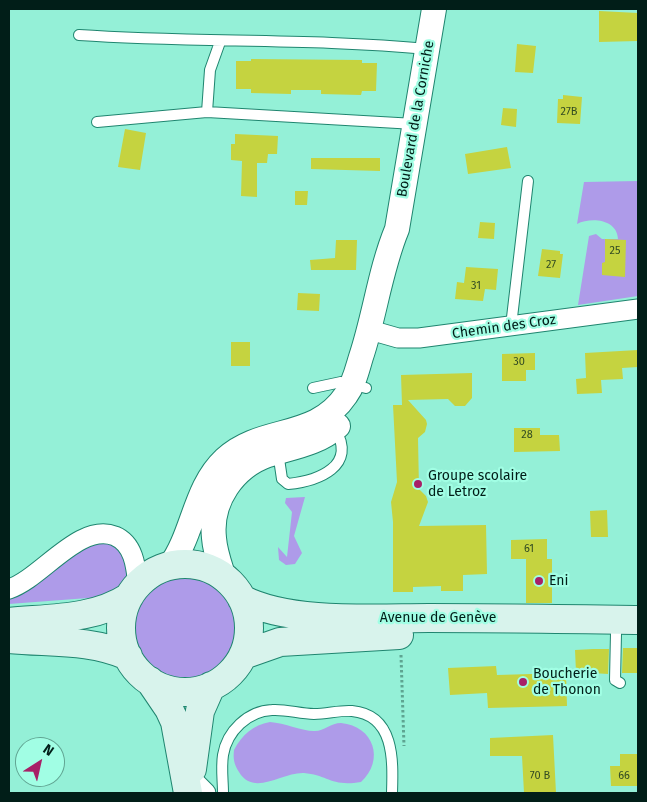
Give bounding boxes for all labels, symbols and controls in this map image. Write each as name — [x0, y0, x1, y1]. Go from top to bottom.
street label: Boulevard de la Corniche — [394, 39, 438, 199]
house number: 27B — [561, 105, 577, 119]
house number: 25 — [610, 244, 620, 258]
house number: 27 — [546, 258, 556, 272]
house number: 31 — [471, 279, 481, 293]
street label: Chemin des Croz — [451, 311, 557, 343]
house number: 30 — [513, 355, 525, 369]
house number: 28 — [521, 428, 533, 442]
place label: Groupe scolaire de Letroz — [428, 468, 527, 501]
marker: Groupe scolaire de Letroz — [412, 478, 424, 490]
house number: 61 — [524, 542, 534, 556]
place label: Eni — [549, 573, 569, 589]
marker: Eni — [533, 575, 545, 587]
street label: Avenue de Genève — [380, 610, 496, 626]
place label: Boucherie de Thonon — [533, 666, 601, 699]
marker: Boucherie de Thonon — [517, 676, 529, 688]
north arrow — [15, 737, 65, 787]
text: N — [40, 740, 57, 760]
house number: 70 B — [530, 769, 550, 783]
house number: 66 — [618, 769, 630, 783]

